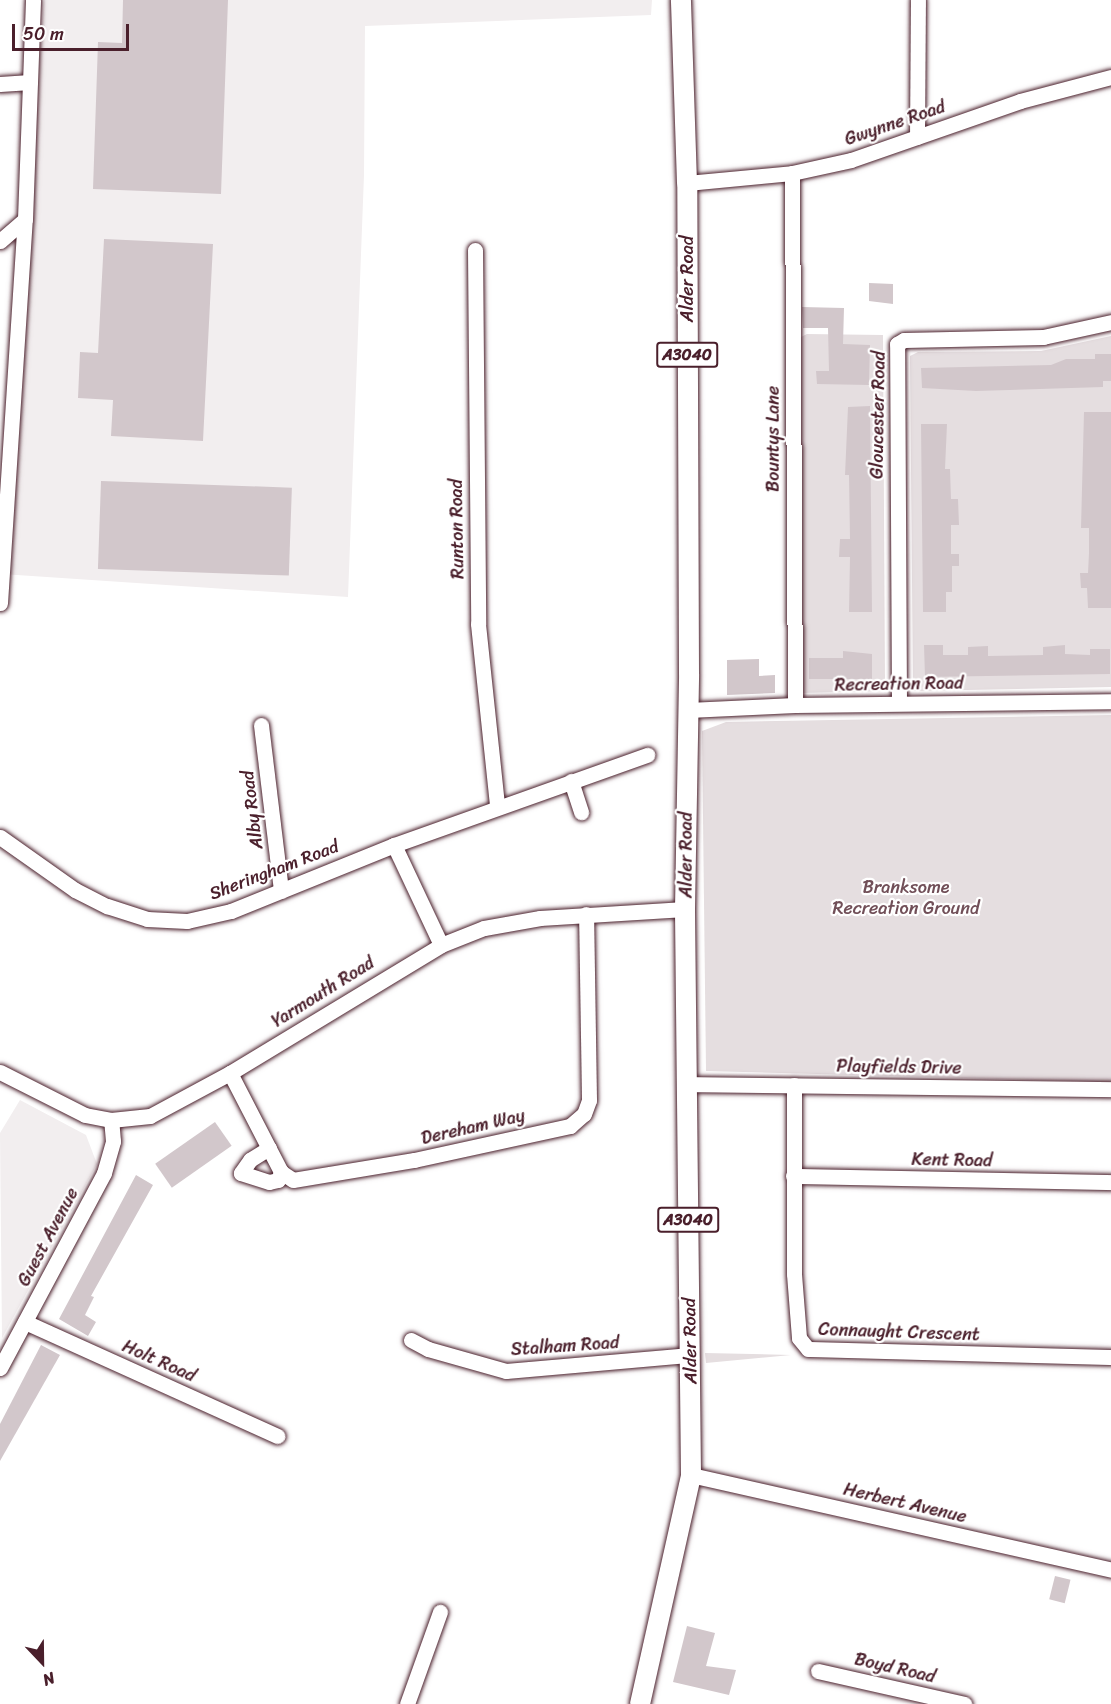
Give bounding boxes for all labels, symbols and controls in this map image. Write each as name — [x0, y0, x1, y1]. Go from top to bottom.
scale bar — [15, 12, 132, 50]
text: 50 m — [23, 18, 64, 50]
street label: Gwynne Road — [842, 96, 948, 150]
street label: Alder Road — [676, 236, 698, 322]
road number: A3040 — [656, 342, 718, 368]
street label: Gloucester Road — [866, 351, 890, 479]
street label: Bountys Lane — [762, 386, 784, 492]
street label: Runton Road — [445, 479, 469, 579]
street label: Recreation Road — [834, 672, 964, 696]
street label: Alby Road — [236, 769, 268, 851]
street label: Alder Road — [675, 812, 697, 898]
street label: Sheringham Road — [206, 835, 342, 905]
park label: Branksome Recreation Ground — [832, 877, 980, 920]
street label: Yarmouth Road — [268, 952, 378, 1032]
street label: Playfields Drive — [836, 1055, 962, 1079]
street label: Dereham Way — [419, 1105, 527, 1149]
street label: Kent Road — [911, 1148, 993, 1172]
street label: Guest Avenue — [13, 1184, 83, 1290]
road number: A3040 — [656, 1207, 720, 1233]
street label: Alder Road — [678, 1298, 702, 1384]
street label: Connaught Crescent — [818, 1318, 980, 1346]
street label: Stalham Road — [510, 1331, 620, 1361]
street label: Holt Road — [119, 1335, 199, 1387]
street label: Herbert Avenue — [841, 1478, 969, 1528]
north arrow — [12, 1632, 72, 1692]
street label: Boyd Road — [852, 1648, 938, 1688]
text: N — [38, 1664, 60, 1695]

